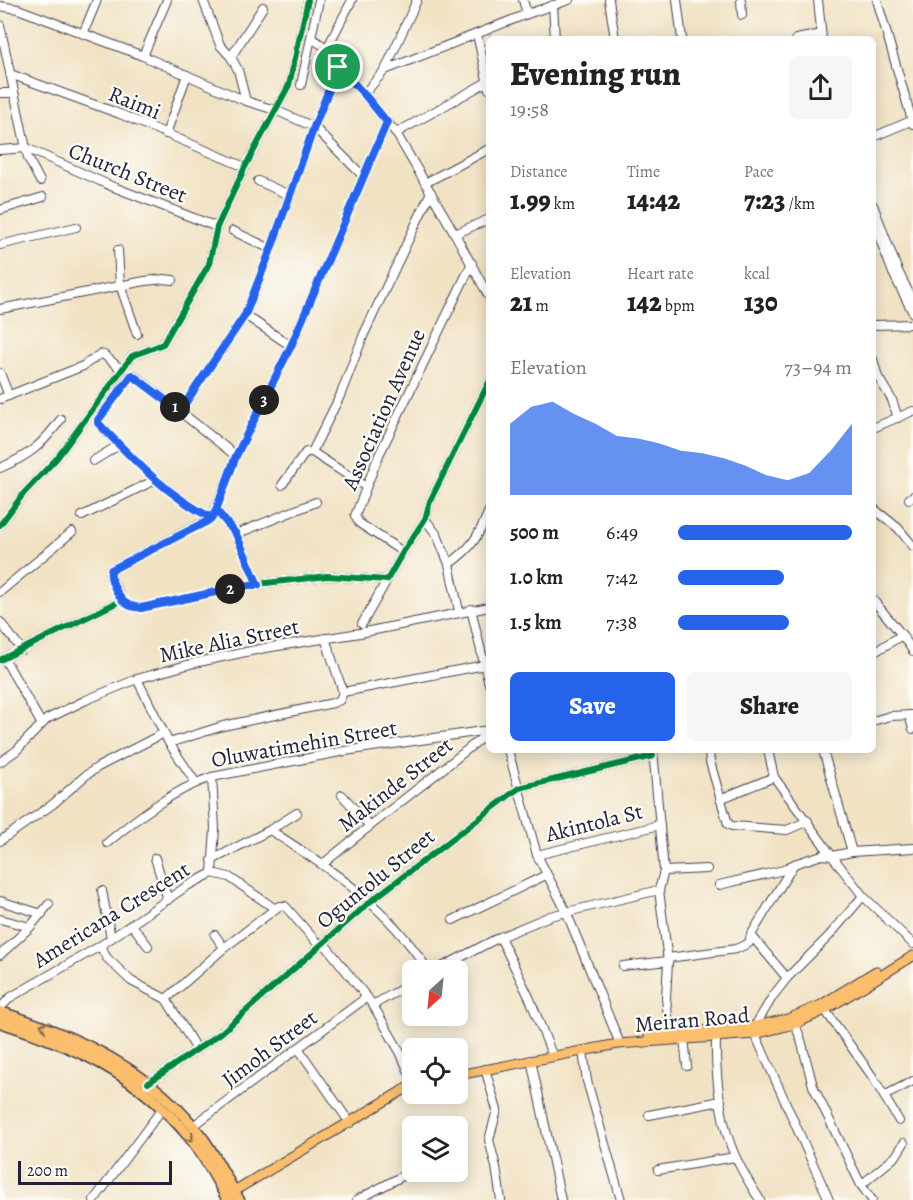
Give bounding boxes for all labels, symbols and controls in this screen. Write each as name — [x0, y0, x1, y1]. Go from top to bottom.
pin — [312, 41, 363, 92]
icon: arrive — [321, 50, 354, 83]
text: Evening run — [510, 51, 681, 96]
button: share — [789, 56, 852, 119]
street label: Raimi — [104, 79, 165, 127]
text: 19:58 — [510, 96, 549, 123]
street label: Church Street — [64, 136, 191, 210]
text: Distance — [510, 161, 567, 183]
text: Time — [627, 161, 660, 183]
text: Pace — [744, 161, 774, 183]
text: 1.99 — [510, 183, 551, 218]
text: 14:42 — [627, 183, 680, 218]
text: 7:23 — [744, 183, 785, 218]
text: km — [551, 193, 575, 215]
text: /km — [785, 193, 815, 215]
text: Elevation — [510, 263, 571, 285]
text: Heart rate — [627, 263, 694, 285]
text: kcal — [744, 263, 770, 285]
text: 21 — [510, 285, 532, 320]
text: 142 — [627, 285, 662, 320]
text: 130 — [744, 285, 778, 320]
text: m — [532, 295, 549, 317]
text: bpm — [662, 295, 695, 317]
street label: Association Avenue — [334, 324, 433, 496]
text: Elevation — [510, 354, 587, 381]
text: 73–94 m — [784, 354, 852, 381]
pin: 3 — [249, 385, 279, 415]
text: 3 — [261, 389, 267, 411]
pin: 1 — [160, 392, 190, 422]
text: 1 — [172, 396, 178, 418]
text: 500 m — [510, 519, 559, 546]
text: 6:49 — [606, 519, 638, 546]
text: 1.0 km — [510, 564, 563, 591]
text: 7:42 — [606, 564, 638, 591]
pin: 2 — [215, 574, 245, 604]
text: 2 — [226, 578, 234, 600]
text: 1.5 km — [510, 609, 562, 636]
text: 7:38 — [606, 609, 637, 636]
street label: Mike Alia Street — [157, 612, 302, 670]
button: Save — [510, 672, 675, 741]
button: Share — [687, 672, 852, 741]
street label: Oluwatimehin Street — [209, 713, 399, 775]
street label: Makinde Street — [332, 730, 459, 839]
street label: Akintola St — [542, 796, 646, 850]
street label: Oguntolu Street — [310, 822, 441, 936]
street label: Americana Crescent — [27, 855, 196, 976]
north arrow — [402, 960, 468, 1026]
map controls — [402, 960, 468, 1182]
street label: Meiran Road — [634, 1000, 751, 1040]
street label: Jimoh Street — [216, 1003, 324, 1095]
one-way arrow — [39, 1021, 50, 1034]
button: locate — [402, 1038, 468, 1104]
button: layers — [402, 1116, 468, 1182]
one-way arrow — [182, 1132, 193, 1143]
scale bar — [18, 1158, 172, 1186]
text: 200 m — [27, 1160, 68, 1182]

